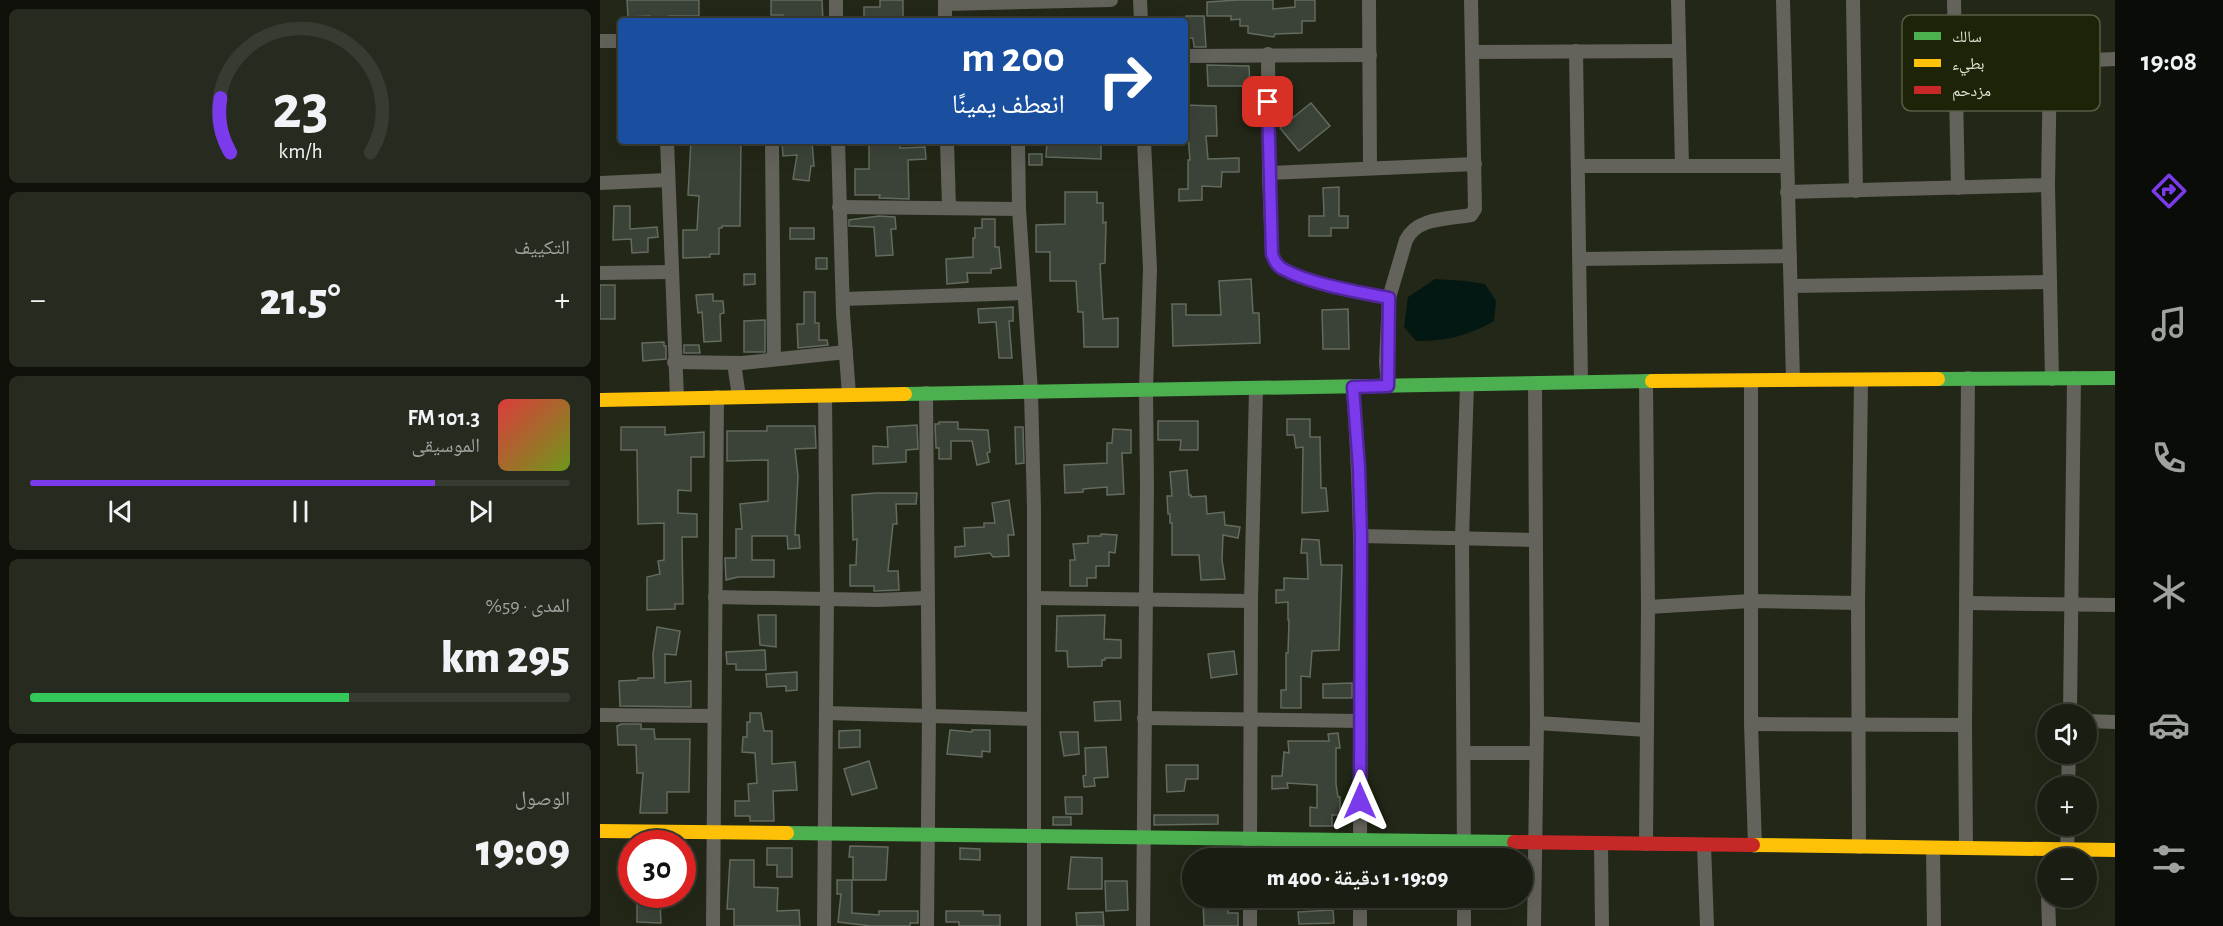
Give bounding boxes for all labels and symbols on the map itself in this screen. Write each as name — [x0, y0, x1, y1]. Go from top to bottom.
legend — [1902, 15, 2100, 111]
text: سالك — [1952, 29, 1982, 45]
text: بطيء — [1952, 56, 1984, 76]
pin — [1242, 76, 1293, 127]
text: مزدحم — [1952, 83, 1991, 101]
position arrow — [1328, 769, 1392, 833]
speed limit sign: 30 — [618, 830, 696, 908]

